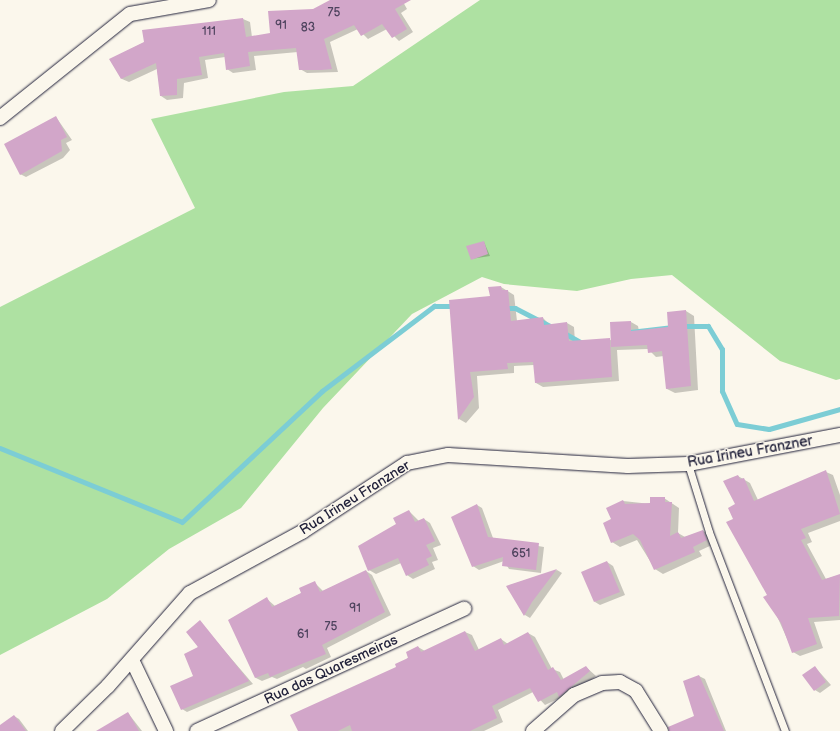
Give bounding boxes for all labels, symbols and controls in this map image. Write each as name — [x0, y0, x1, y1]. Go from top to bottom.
house number: 75 — [328, 6, 340, 20]
house number: 91 — [275, 19, 287, 33]
house number: 83 — [301, 21, 315, 35]
house number: 111 — [202, 25, 216, 39]
street label: Rua Irineu Franzner — [686, 433, 814, 471]
street label: Rua Irineu Franzner — [297, 457, 413, 539]
house number: 651 — [512, 547, 530, 561]
house number: 91 — [349, 602, 361, 616]
house number: 75 — [325, 620, 337, 634]
house number: 61 — [297, 628, 309, 642]
street label: Rua das Quaresmeiras — [262, 632, 400, 708]

